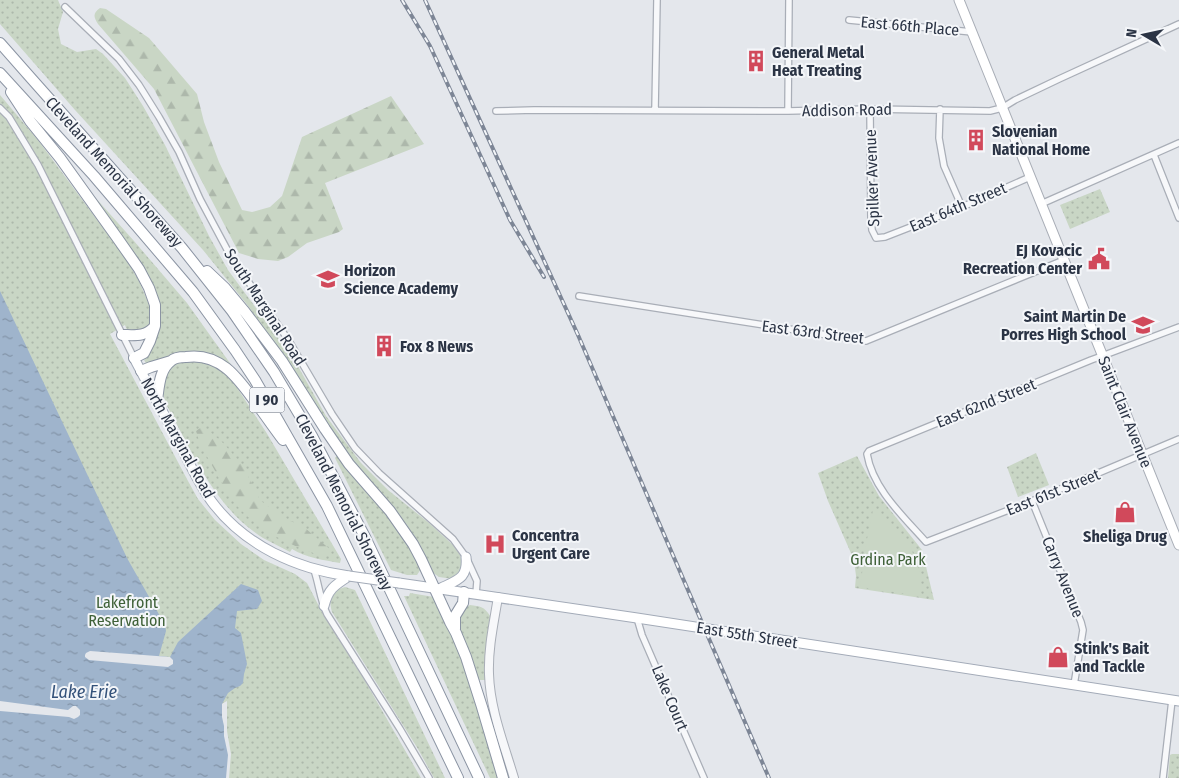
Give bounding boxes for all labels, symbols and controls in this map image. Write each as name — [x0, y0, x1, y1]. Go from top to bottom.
north arrow — [1119, 10, 1169, 60]
street label: East 66th Place — [860, 12, 960, 40]
text: N — [1123, 28, 1141, 39]
place label: General Metal Heat Treating — [772, 43, 865, 80]
building icon: General Metal Heat Treating — [743, 48, 769, 74]
street label: Cleveland Memorial Shoreway — [41, 93, 187, 252]
street label: Addison Road — [802, 100, 892, 120]
place label: Slovenian National Home — [992, 122, 1090, 159]
building icon: Slovenian National Home — [963, 127, 989, 153]
street label: Spilker Avenue — [861, 129, 883, 227]
street label: East 64th Street — [907, 178, 1010, 236]
place label: EJ Kovacic Recreation Center — [963, 241, 1082, 278]
street label: South Marginal Road — [220, 245, 310, 369]
public building icon: EJ Kovacic Recreation Center — [1086, 246, 1112, 272]
place label: Horizon Science Academy — [344, 261, 458, 298]
school or university icon: Horizon Science Academy — [315, 266, 341, 292]
place label: Saint Martin De Porres High School — [1001, 307, 1127, 344]
school or university icon: Saint Martin De Porres High School — [1130, 312, 1156, 338]
street label: East 63rd Street — [761, 316, 866, 348]
building icon: Fox 8 News — [371, 333, 397, 359]
place label: Fox 8 News — [400, 337, 473, 356]
street label: Saint Clair Avenue — [1094, 353, 1156, 471]
street label: East 62nd Street — [933, 374, 1039, 432]
street label: North Marginal Road — [137, 375, 219, 501]
road number: I 90 — [250, 388, 284, 412]
street label: Cleveland Memorial Shoreway — [291, 410, 397, 594]
street label: East 61st Street — [1003, 464, 1103, 519]
shop icon: Sheliga Drug — [1112, 499, 1138, 525]
place label: Concentra Urgent Care — [512, 526, 590, 563]
place label: Sheliga Drug — [1083, 527, 1167, 546]
hospital icon: Concentra Urgent Care — [482, 531, 508, 557]
street label: Carry Avenue — [1038, 534, 1088, 620]
park label: Grdina Park — [850, 550, 926, 569]
park label: Lakefront Reservation — [88, 593, 166, 630]
street label: East 55th Street — [695, 618, 800, 652]
place label: Stink's Bait and Tackle — [1074, 639, 1149, 676]
shop icon: Stink's Bait and Tackle — [1045, 644, 1071, 670]
street label: Lake Court — [648, 662, 693, 734]
water label: Lake Erie — [51, 681, 118, 703]

